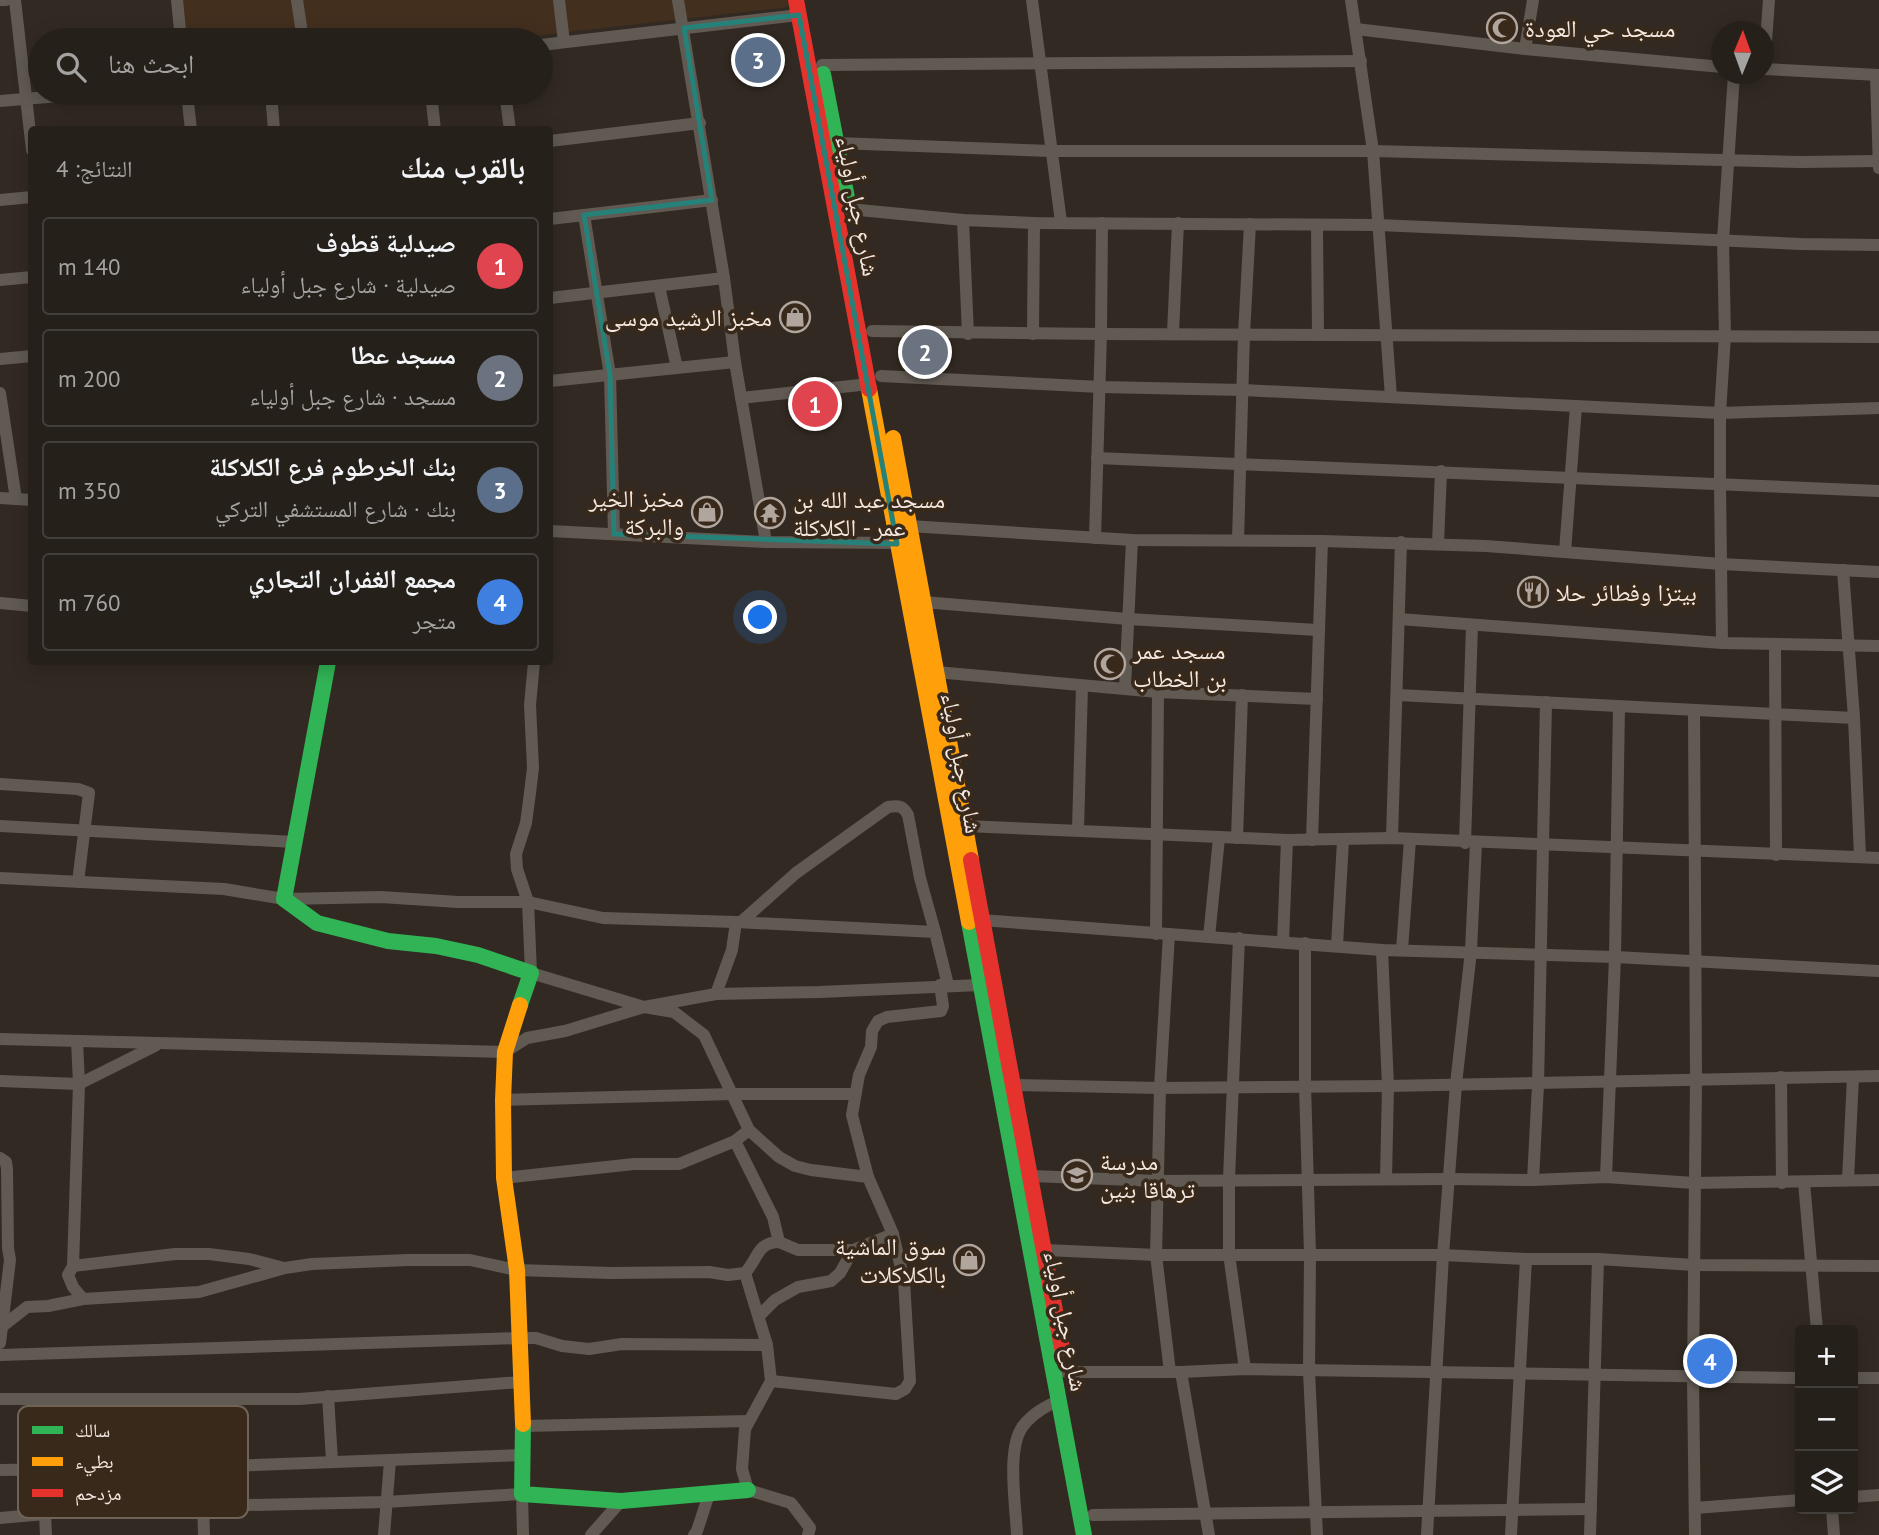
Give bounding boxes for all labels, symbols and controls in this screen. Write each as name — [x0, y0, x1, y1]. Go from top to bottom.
mosque icon: مسجد حي العودة — [1485, 11, 1519, 45]
place label: مسجد حي العودة — [1525, 13, 1675, 48]
north arrow — [1711, 21, 1774, 84]
search box — [28, 28, 553, 105]
pin: 3 — [735, 34, 781, 86]
text: ابحث هنا — [108, 47, 194, 80]
icon: search — [52, 48, 90, 86]
street label: شارع جبل أولياء — [829, 133, 887, 279]
text: بالقرب منك — [400, 147, 525, 186]
text: النتائج: 4 — [56, 154, 133, 183]
text: صيدلية قطوف — [315, 226, 456, 259]
text: 140 m — [58, 252, 120, 281]
text: 1 — [493, 252, 507, 281]
text: صيدلية · شارع جبل أولياء — [241, 270, 456, 299]
shop icon: مخبز الرشيد موسى — [778, 300, 812, 334]
place label: مخبز الرشيد موسى — [605, 302, 772, 333]
pin: 2 — [902, 326, 948, 378]
text: مسجد عطا — [350, 338, 456, 371]
text: 200 m — [58, 364, 120, 393]
text: 2 — [493, 364, 507, 393]
pin: 1 — [792, 378, 838, 430]
text: مسجد · شارع جبل أولياء — [249, 382, 456, 411]
text: بنك الخرطوم فرع الكلاكلة — [209, 450, 456, 483]
text: 350 m — [58, 476, 120, 505]
text: 3 — [493, 476, 507, 505]
place label: مخبز الخير والبركة — [588, 483, 684, 542]
place label: مسجد عبد الله بن عمر - الكلاكلة — [793, 484, 945, 543]
text: بنك · شارع المستشفي التركي — [215, 494, 456, 523]
shop icon: مخبز الخير والبركة — [690, 495, 724, 529]
temple icon: مسجد عبد الله بن عمر - الكلاكلة — [753, 496, 787, 530]
text: مجمع الغفران التجاري — [248, 562, 456, 595]
restaurant icon: بيتزا وفطائر حلا — [1516, 575, 1550, 609]
place label: بيتزا وفطائر حلا — [1556, 577, 1697, 608]
text: 760 m — [58, 588, 120, 617]
text: 4 — [493, 588, 507, 617]
your location — [743, 600, 777, 634]
text: متجر — [413, 606, 456, 635]
place label: مسجد عمر بن الخطاب — [1132, 635, 1227, 694]
mosque icon: مسجد عمر بن الخطاب — [1093, 647, 1127, 681]
street label: شارع جبل أولياء — [934, 690, 990, 836]
place label: مدرسة ترهاقا بنين — [1100, 1146, 1195, 1205]
school or university icon: مدرسة ترهاقا بنين — [1060, 1158, 1094, 1192]
place label: سوق الماشية بالكلاكلات — [835, 1231, 946, 1290]
shop icon: سوق الماشية بالكلاكلات — [952, 1243, 986, 1277]
street label: شارع جبل أولياء — [1037, 1248, 1095, 1394]
map controls — [1795, 1325, 1858, 1514]
button: + — [1795, 1325, 1858, 1388]
pin: 4 — [1687, 1335, 1733, 1387]
button: − — [1795, 1388, 1858, 1451]
legend — [18, 1406, 248, 1518]
text: سالك — [75, 1418, 110, 1442]
text: بطيء — [75, 1449, 114, 1477]
button: layers — [1795, 1451, 1858, 1514]
text: مزدحم — [75, 1481, 121, 1506]

